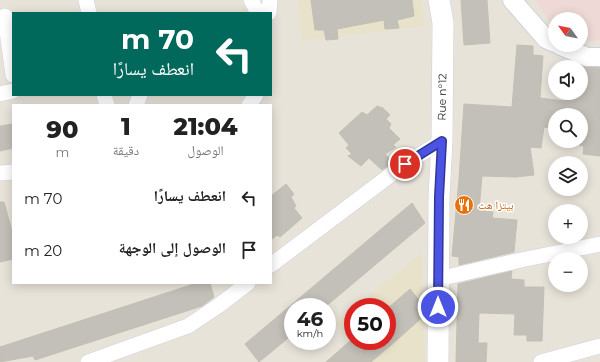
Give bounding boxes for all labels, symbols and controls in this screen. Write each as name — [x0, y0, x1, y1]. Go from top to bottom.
north arrow — [548, 12, 588, 52]
map controls — [548, 12, 588, 292]
text: 70 m — [121, 22, 194, 56]
icon: left — [208, 28, 260, 80]
text: انعطف يسارًا — [113, 58, 194, 80]
button: sound — [548, 60, 588, 100]
street label: Rue n°12 — [435, 73, 449, 121]
button: search — [548, 108, 588, 148]
text: 1 — [121, 112, 131, 141]
text: 21:04 — [174, 112, 238, 141]
text: 90 — [46, 115, 78, 144]
text: دقيقة — [113, 142, 139, 158]
text: الوصول — [188, 142, 224, 158]
text: m — [55, 144, 69, 160]
pin — [388, 147, 422, 181]
icon: arrive — [394, 153, 416, 175]
button: layers — [548, 156, 588, 196]
text: انعطف يسارًا — [154, 186, 226, 205]
icon: left — [238, 187, 260, 209]
text: 70 m — [24, 189, 62, 208]
restaurant icon: بيتزا هت — [453, 194, 475, 216]
place label: بيتزا هت — [478, 198, 513, 212]
button: + — [548, 204, 588, 244]
text: الوصول إلى الوجهة — [119, 238, 226, 257]
icon: arrive — [238, 239, 260, 261]
text: 20 m — [24, 241, 62, 260]
button: − — [548, 252, 588, 292]
position arrow — [417, 286, 459, 328]
speed limit sign: 50 — [344, 298, 396, 350]
text: 46 — [297, 307, 323, 331]
text: km/h — [297, 327, 323, 340]

